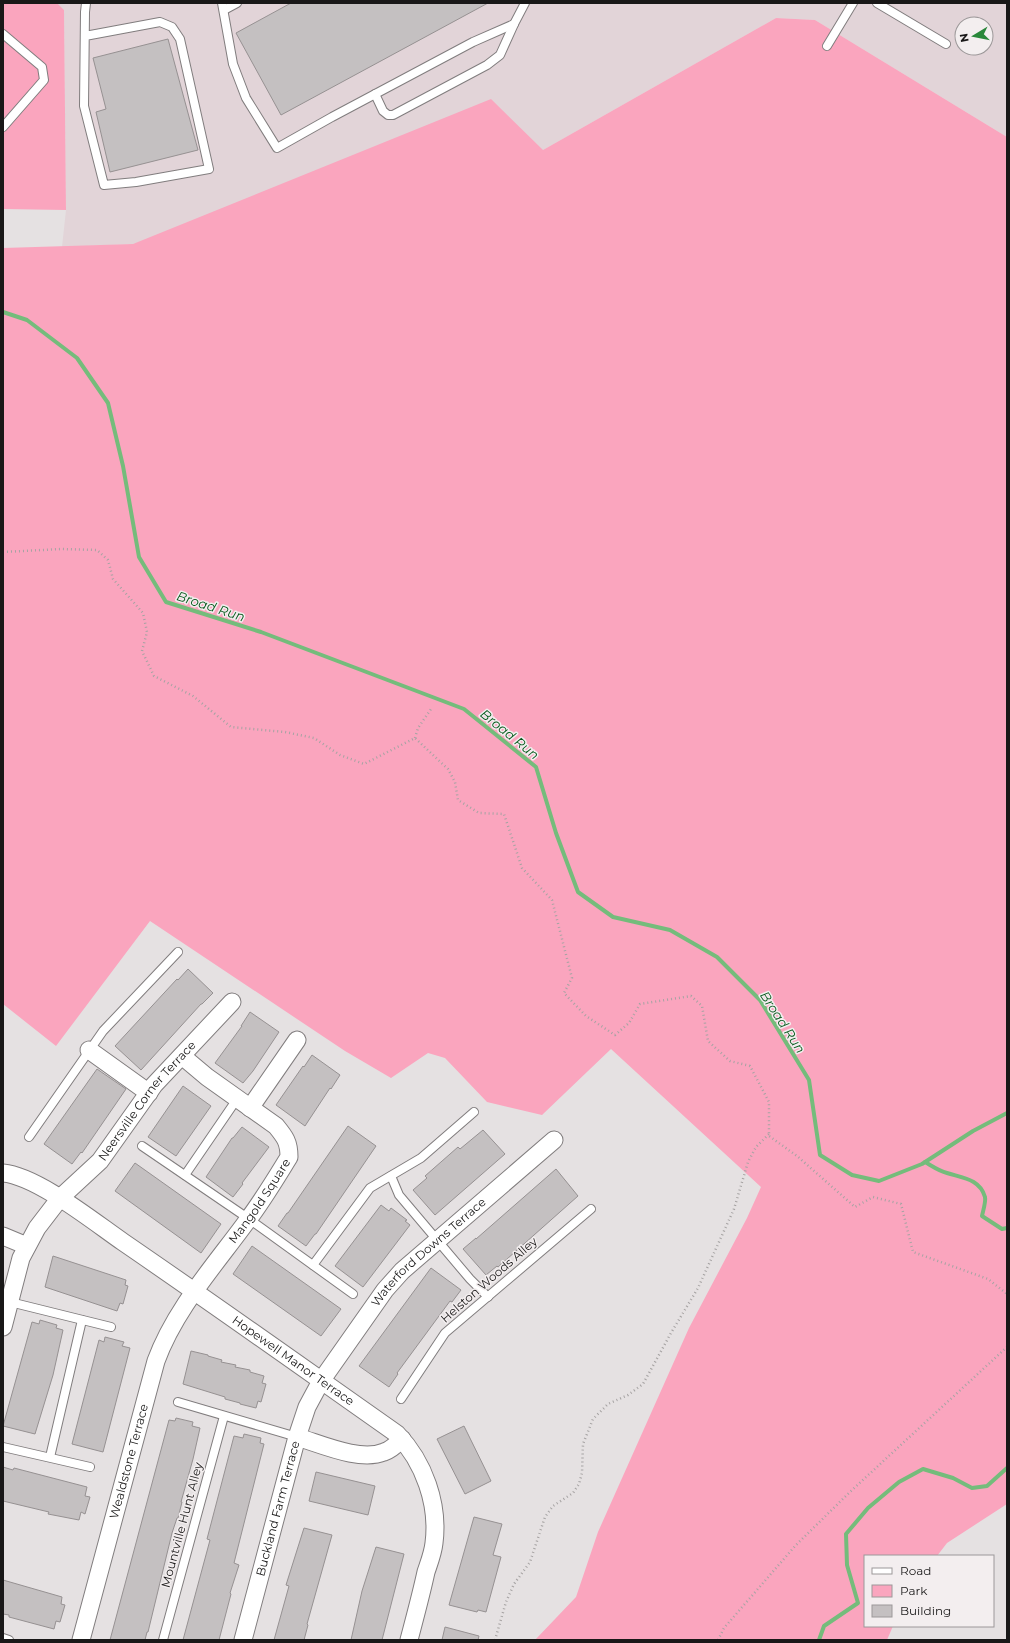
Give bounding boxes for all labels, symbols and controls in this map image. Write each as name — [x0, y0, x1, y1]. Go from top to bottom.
north arrow — [954, 16, 994, 56]
text: N — [956, 32, 972, 43]
water label: Broad Run — [175, 587, 247, 625]
water label: Broad Run — [477, 705, 543, 763]
water label: Broad Run — [757, 988, 809, 1056]
street label: Neersville Corner Terrace — [95, 1038, 199, 1163]
street label: Mangold Square — [225, 1156, 293, 1246]
street label: Waterford Downs Terrace — [368, 1194, 489, 1309]
street label: Helston Woods Alley — [437, 1233, 540, 1326]
street label: Hopewell Manor Terrace — [230, 1312, 357, 1408]
street label: Wealdstone Terrace — [106, 1402, 151, 1520]
street label: Buckland Farm Terrace — [252, 1439, 303, 1578]
street label: Mountville Hunt Alley — [158, 1460, 206, 1589]
legend — [864, 1555, 994, 1627]
text: Road — [900, 1563, 931, 1578]
text: Park — [900, 1583, 928, 1598]
text: Building — [900, 1603, 951, 1618]

